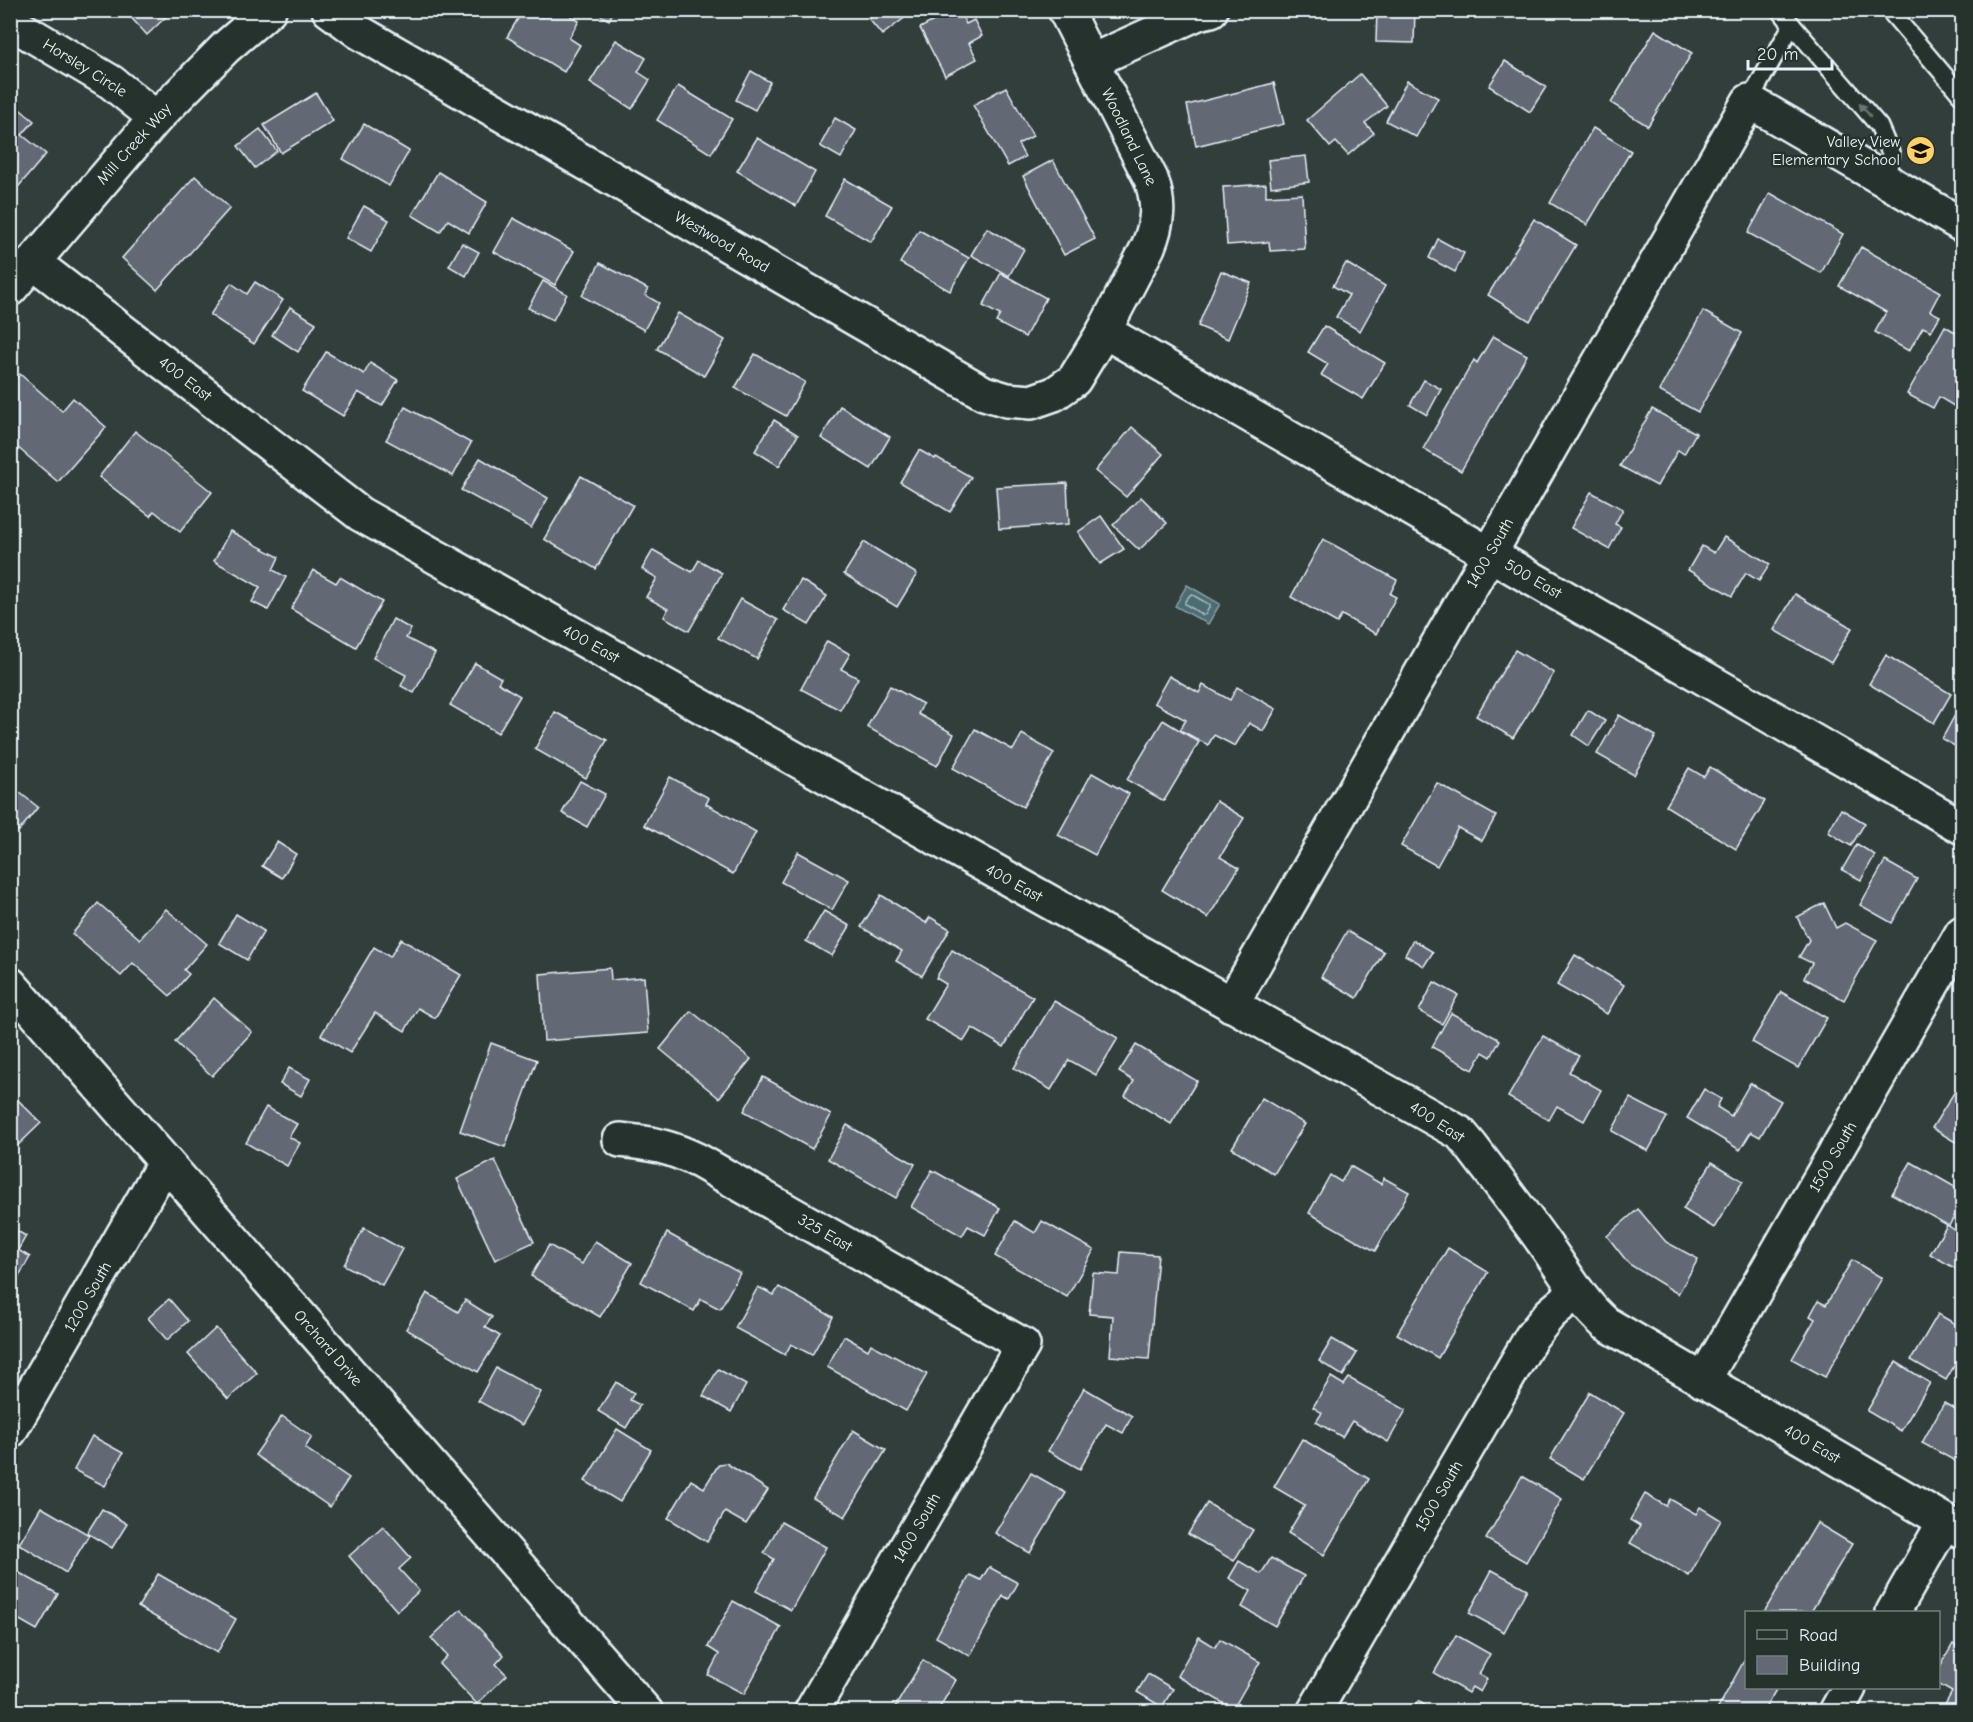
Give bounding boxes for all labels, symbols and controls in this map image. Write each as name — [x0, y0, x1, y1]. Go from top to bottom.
scale bar — [1748, 33, 1832, 71]
street label: Horsley Circle — [40, 35, 130, 101]
text: 20 m — [1757, 44, 1798, 65]
street label: Woodland Lane — [1098, 85, 1160, 189]
street label: Mill Creek Way — [93, 99, 176, 188]
one-way arrow — [1858, 102, 1872, 117]
place label: Valley View Elementary School — [1772, 133, 1900, 169]
school or university icon: Valley View Elementary School — [1905, 135, 1937, 167]
street label: Westwood Road — [671, 208, 773, 276]
street label: 400 East — [155, 353, 215, 405]
street label: 1400 South — [1463, 515, 1517, 591]
street label: 500 East — [1501, 556, 1565, 603]
street label: 400 East — [560, 621, 623, 667]
street label: 400 East — [983, 860, 1046, 906]
street label: 400 East — [1406, 1098, 1468, 1147]
street label: 1500 South — [1806, 1119, 1860, 1195]
street label: 325 East — [795, 1210, 856, 1256]
street label: 1200 South — [61, 1259, 115, 1335]
street label: Orchard Drive — [290, 1306, 366, 1390]
street label: 400 East — [1781, 1421, 1844, 1467]
street label: 1500 South — [1412, 1458, 1466, 1534]
street label: 1400 South — [890, 1490, 944, 1566]
legend — [1745, 1611, 1940, 1689]
text: Road — [1799, 1625, 1838, 1646]
text: Building — [1799, 1655, 1861, 1676]

